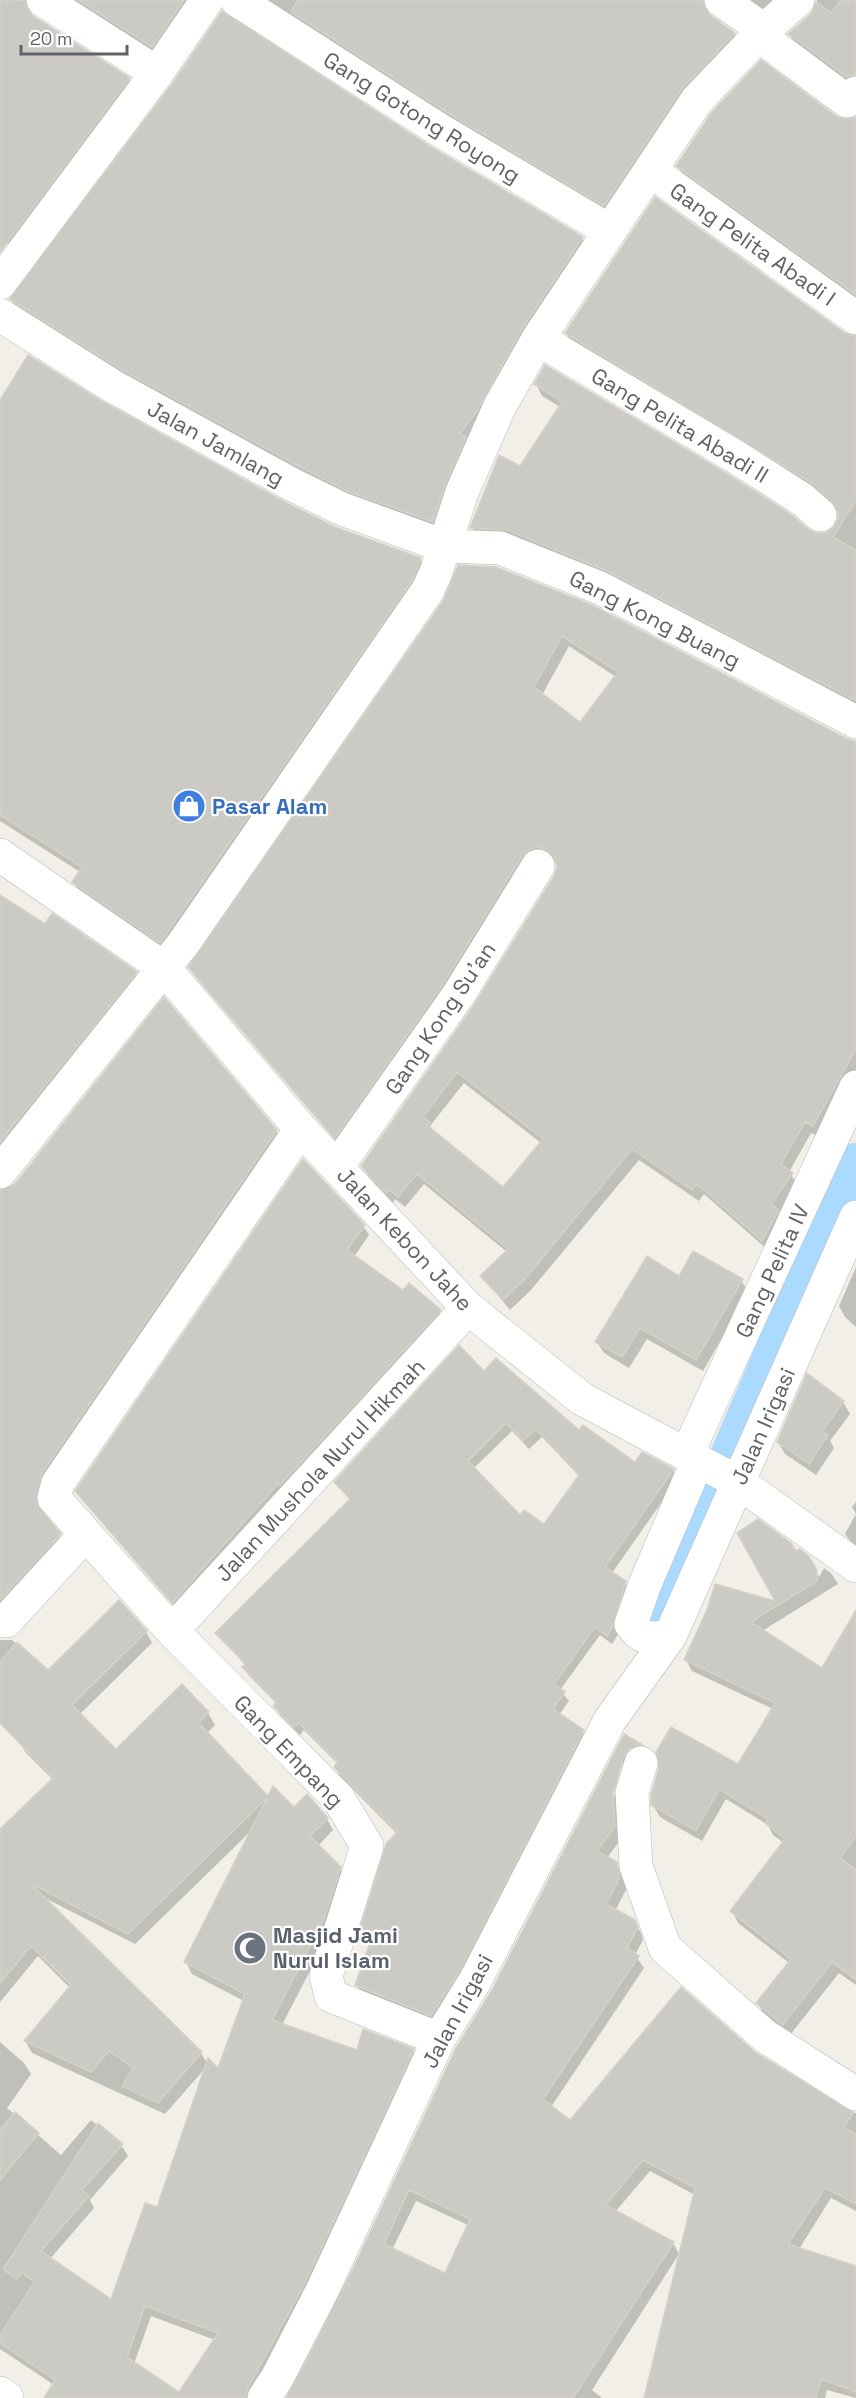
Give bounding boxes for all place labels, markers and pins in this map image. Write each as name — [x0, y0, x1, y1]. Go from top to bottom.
shop icon: Pasar Alam — [171, 788, 207, 824]
place label: Pasar Alam — [212, 792, 327, 820]
place label: Masjid Jami Nurul Islam — [273, 1921, 398, 1974]
mosque icon: Masjid Jami Nurul Islam — [232, 1930, 268, 1966]

